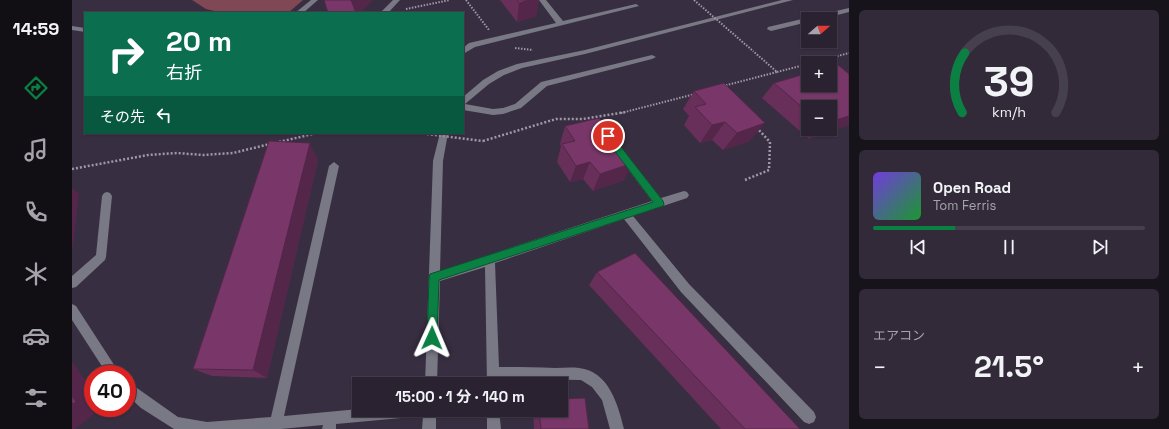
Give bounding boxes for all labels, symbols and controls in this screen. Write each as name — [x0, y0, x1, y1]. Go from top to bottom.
north arrow — [801, 12, 837, 48]
map controls — [801, 12, 837, 136]
text: 14:59 — [13, 17, 59, 40]
text: 20 m — [166, 23, 232, 59]
icon: right — [100, 28, 152, 80]
text: 39 — [984, 55, 1035, 108]
button: + — [801, 56, 837, 92]
text: 右折 — [166, 61, 202, 84]
icon: directions — [22, 74, 50, 102]
button: − — [801, 100, 837, 136]
text: km/h — [992, 102, 1026, 120]
icon: left — [153, 104, 175, 126]
text: その先 — [100, 107, 145, 126]
pin — [591, 119, 625, 153]
icon: arrive — [597, 125, 619, 147]
icon: music — [22, 136, 50, 164]
text: Open Road — [933, 178, 1011, 197]
text: Tom Ferris — [933, 197, 996, 214]
icon: phone — [22, 198, 50, 226]
icon: previous — [907, 236, 929, 258]
icon: pause — [998, 236, 1020, 258]
icon: next — [1089, 236, 1111, 258]
icon: climate — [22, 260, 50, 288]
position arrow — [411, 317, 453, 359]
icon: car — [22, 322, 50, 350]
text: エアコン — [873, 327, 925, 344]
text: 21.5° — [974, 347, 1044, 386]
text: − — [873, 353, 887, 381]
text: + — [1131, 353, 1145, 381]
speed limit sign: 40 — [84, 365, 136, 417]
icon: filters — [22, 384, 50, 412]
text: 15:00 · 1 分 · 140 m — [395, 387, 525, 406]

